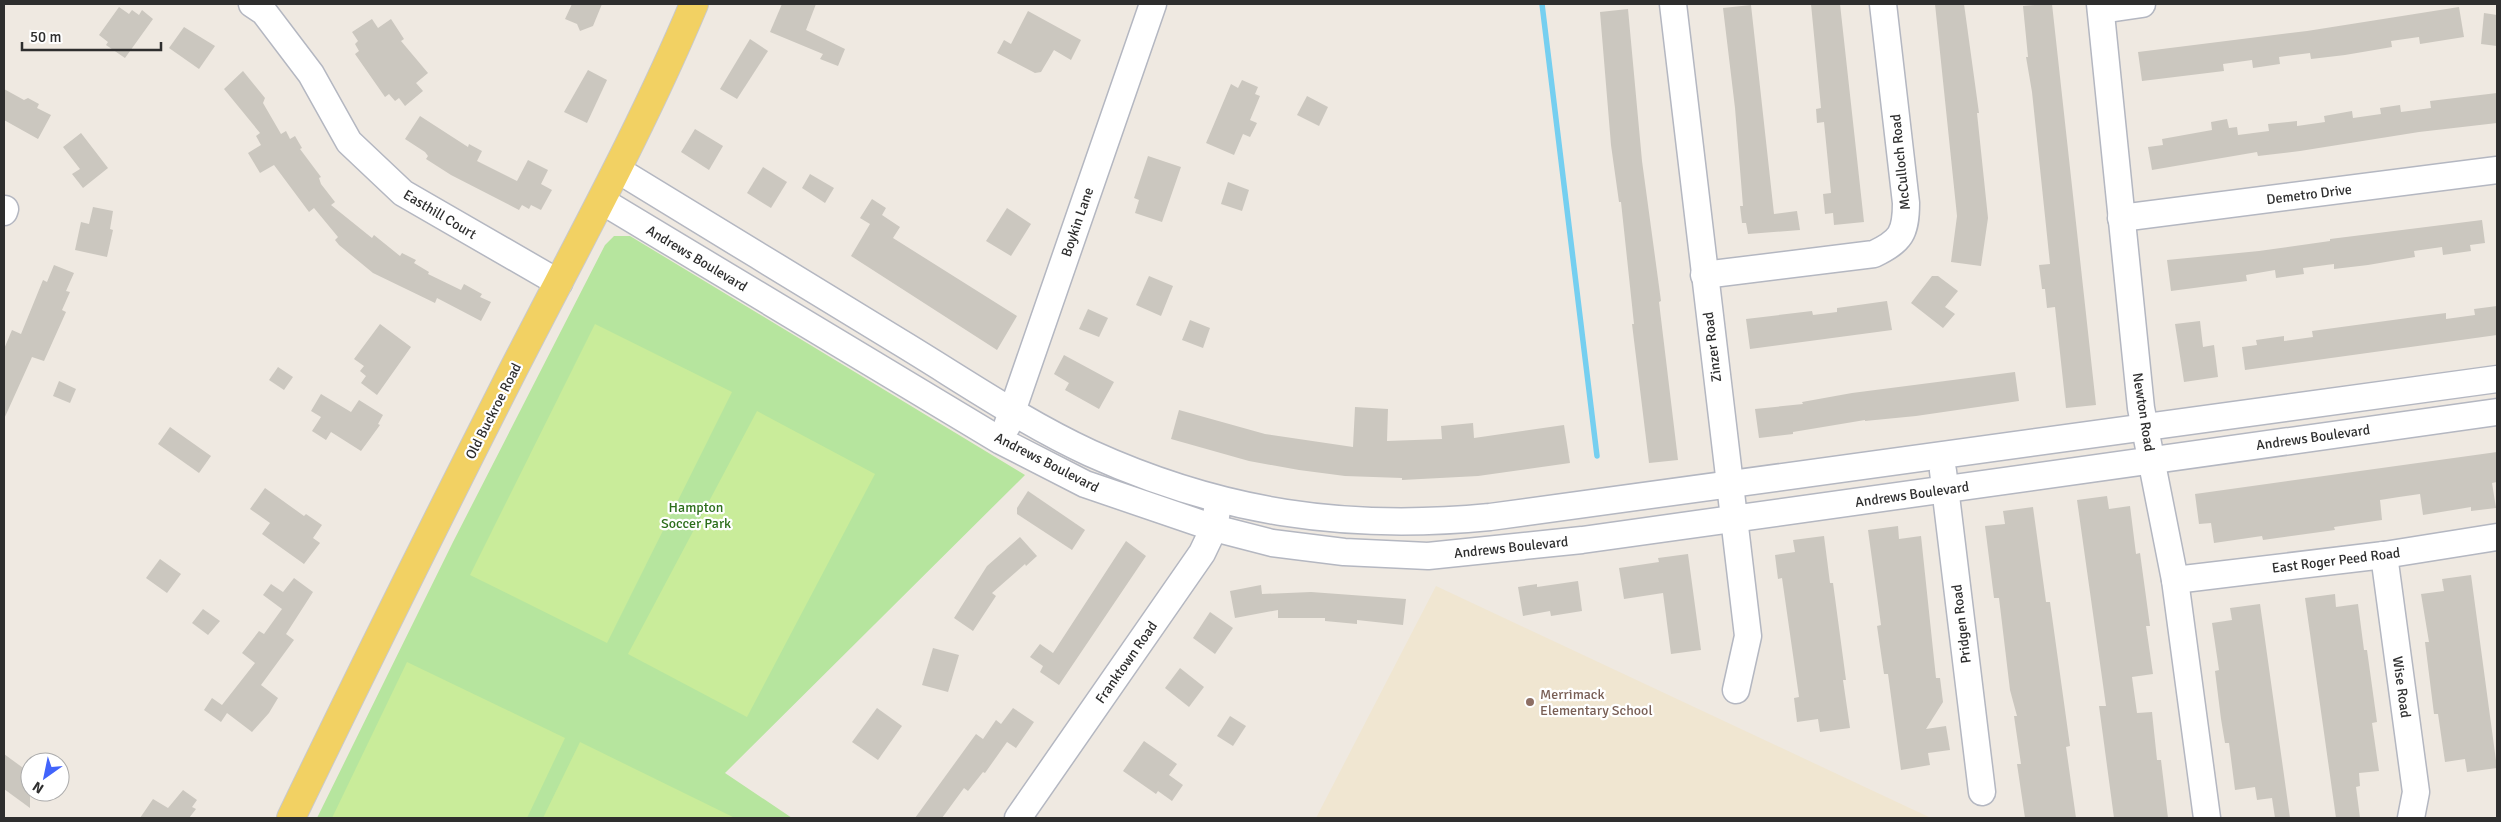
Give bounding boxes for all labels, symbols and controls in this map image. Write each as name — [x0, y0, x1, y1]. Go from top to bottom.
scale bar — [22, 20, 161, 52]
text: 50 m — [30, 28, 61, 46]
street label: McCulloch Road — [1887, 113, 1914, 211]
street label: Demetro Drive — [2265, 181, 2353, 208]
street label: Boykin Lane — [1058, 185, 1097, 259]
street label: Easthill Court — [400, 186, 479, 243]
street label: Andrews Boulevard — [643, 222, 750, 295]
street label: Zinzer Road — [1700, 311, 1725, 383]
street label: Old Buckroe Road — [462, 360, 525, 462]
street label: Newton Road — [2129, 372, 2158, 453]
street label: Andrews Boulevard — [2255, 421, 2371, 454]
street label: Andrews Boulevard — [992, 429, 1102, 496]
street label: Andrews Boulevard — [1854, 478, 1970, 511]
park label: Hampton Soccer Park — [661, 499, 731, 532]
street label: Andrews Boulevard — [1453, 533, 1569, 562]
street label: East Roger Peed Road — [2271, 544, 2401, 577]
street label: Pridgen Road — [1948, 583, 1975, 664]
street label: Franktown Road — [1092, 618, 1161, 707]
street label: Wise Road — [2389, 655, 2414, 719]
place label: Merrimack Elementary School — [1540, 686, 1653, 719]
marker: Merrimack Elementary School — [1524, 696, 1536, 708]
north arrow — [20, 752, 70, 802]
text: N — [29, 778, 47, 797]

